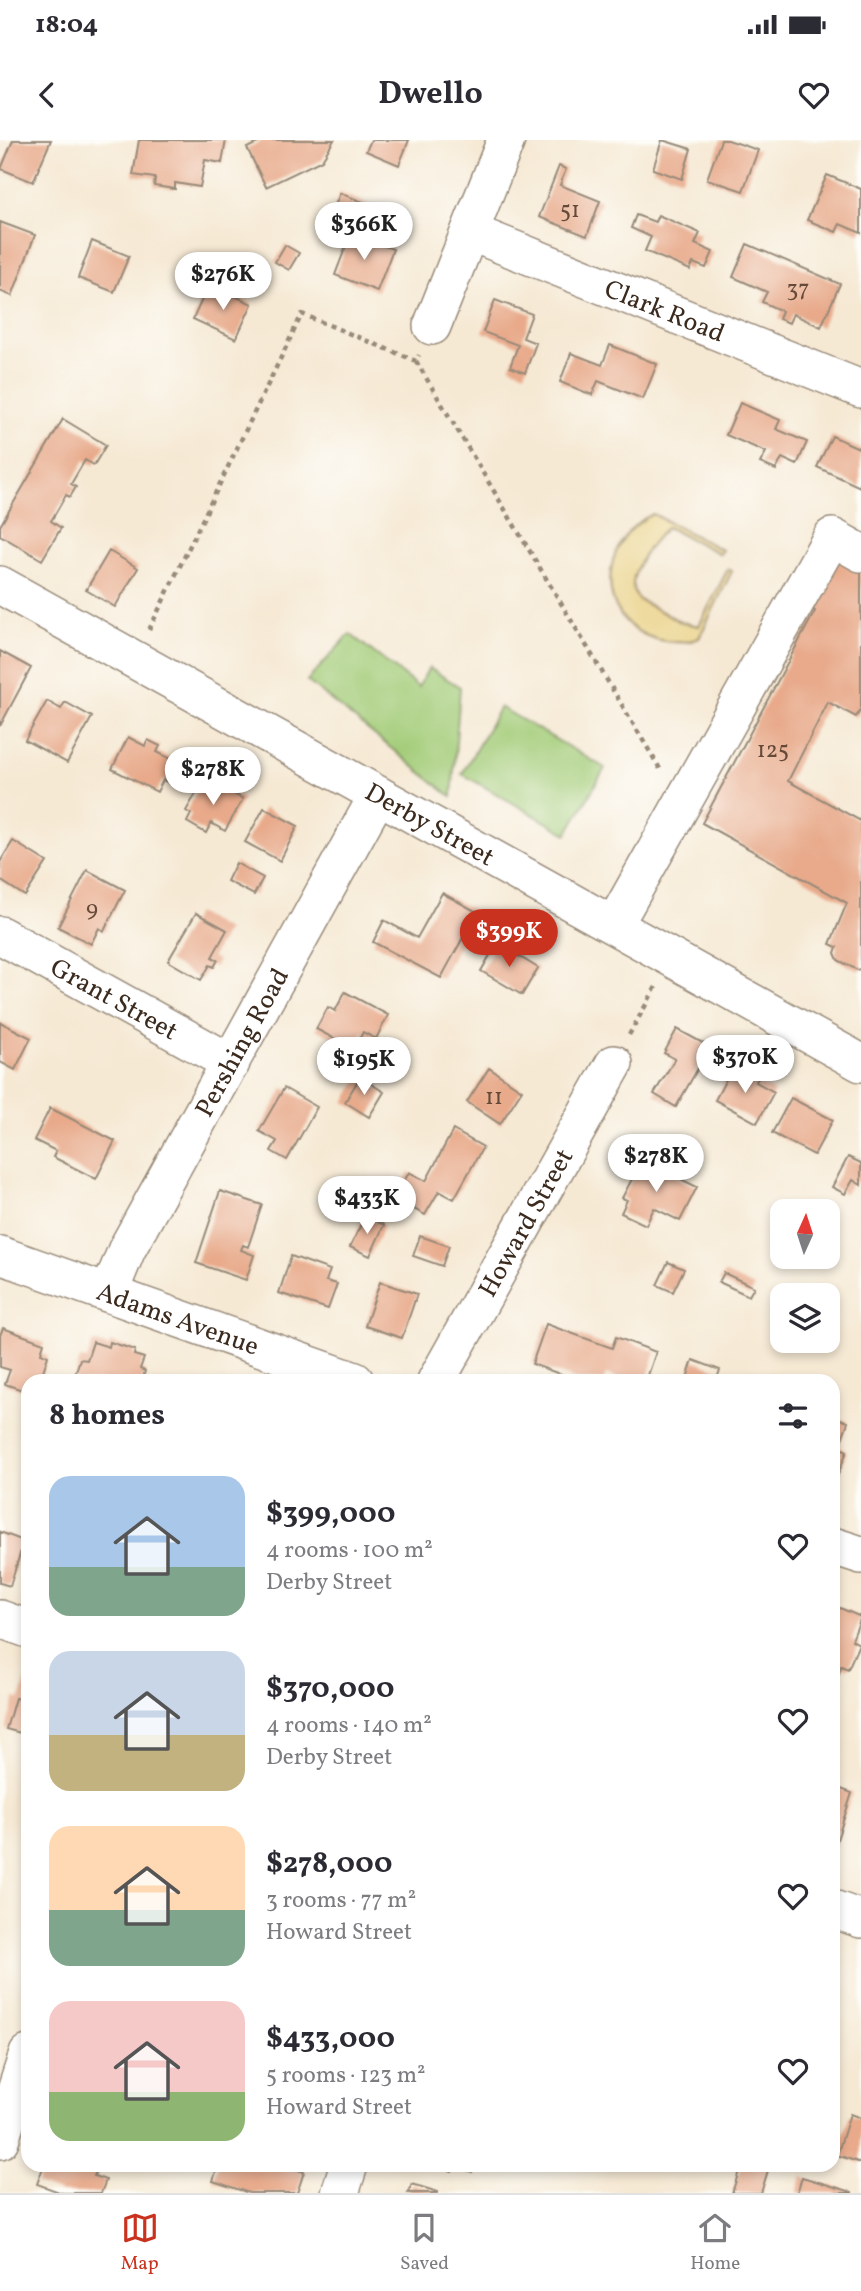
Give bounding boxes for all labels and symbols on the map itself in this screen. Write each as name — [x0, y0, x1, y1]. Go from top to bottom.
house number: 51 — [560, 195, 580, 227]
pin: $366K — [315, 202, 413, 262]
pin: $276K — [174, 253, 272, 312]
street label: Clark Road — [599, 272, 730, 352]
house number: 37 — [787, 274, 809, 306]
house number: 125 — [757, 735, 789, 767]
pin: $278K — [164, 748, 262, 807]
street label: Derby Street — [358, 775, 500, 876]
house number: 9 — [86, 894, 98, 926]
pin: $399K — [460, 910, 558, 969]
street label: Grant Street — [43, 950, 184, 1050]
street label: Pershing Road — [187, 962, 299, 1124]
pin: $370K — [696, 1035, 794, 1095]
pin: $195K — [315, 1038, 413, 1097]
house number: 11 — [485, 1082, 503, 1114]
pin: $278K — [607, 1135, 705, 1194]
street label: Howard Street — [471, 1142, 583, 1304]
pin: $433K — [318, 1176, 416, 1236]
north arrow — [770, 1199, 840, 1269]
street label: Adams Avenue — [91, 1275, 264, 1365]

